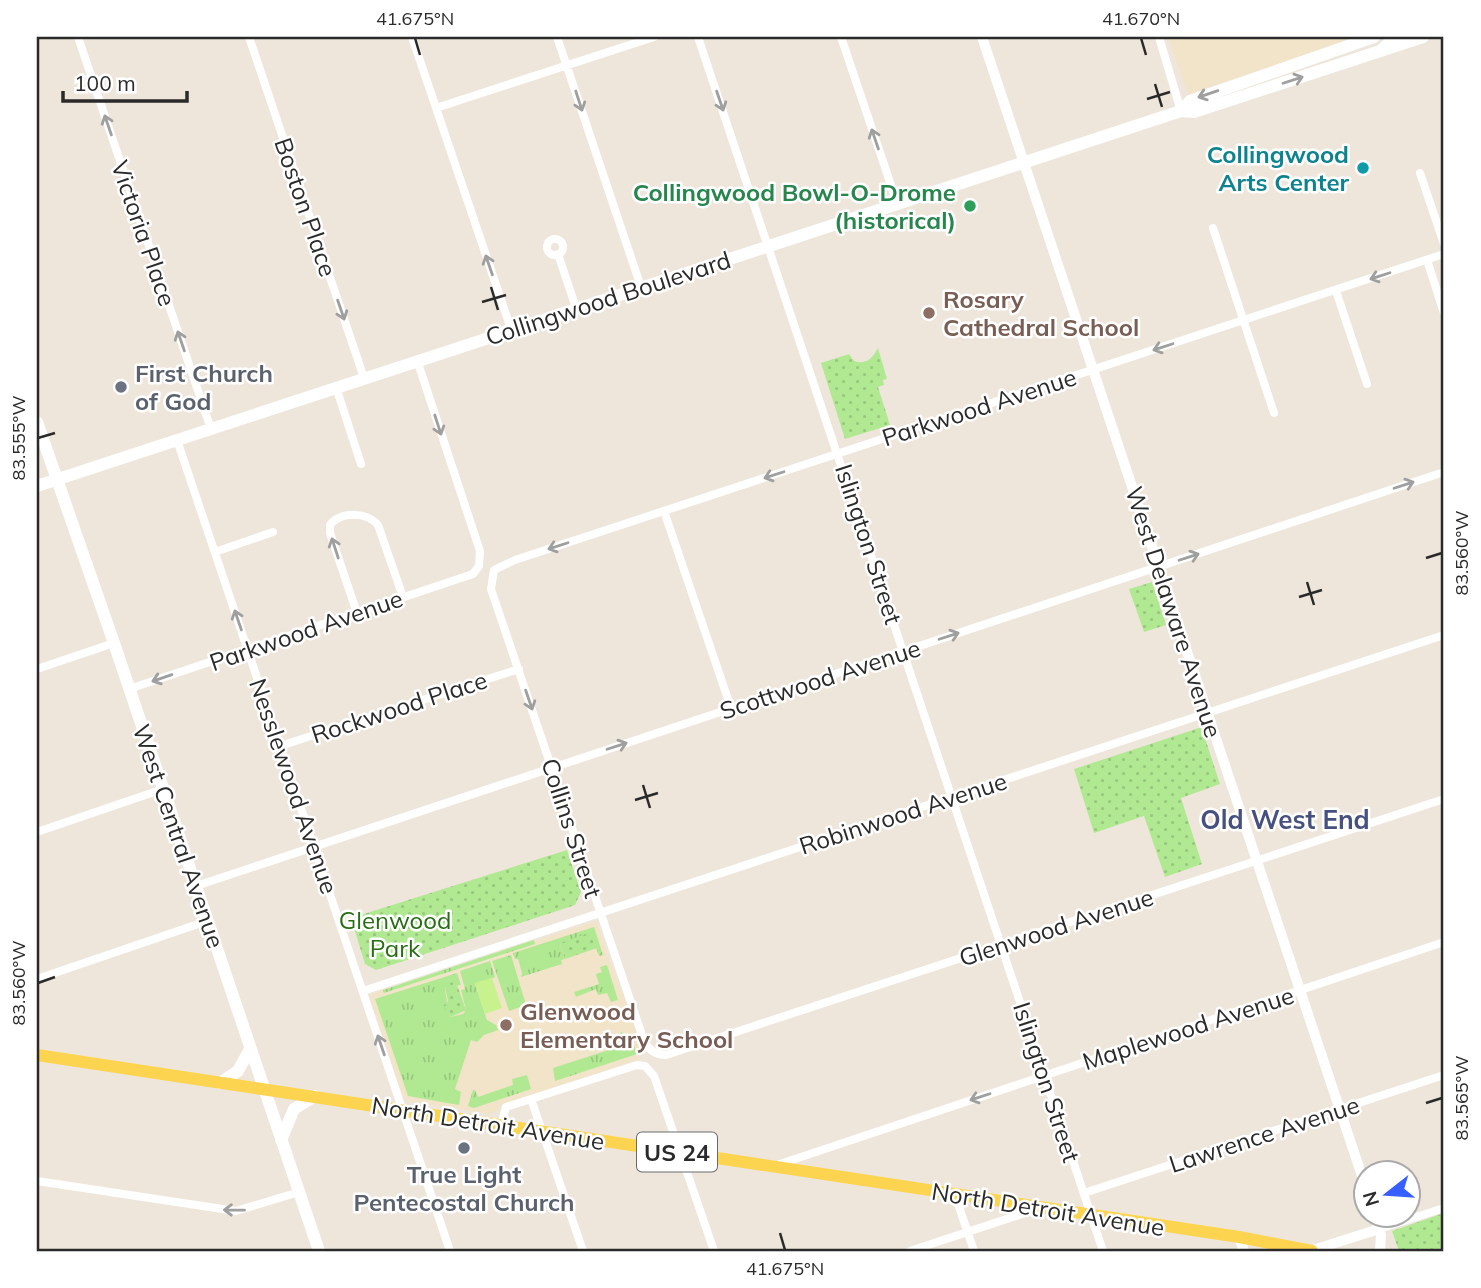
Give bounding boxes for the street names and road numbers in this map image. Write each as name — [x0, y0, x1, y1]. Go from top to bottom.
street label: Boston Place — [268, 134, 344, 280]
street label: Victoria Place — [105, 156, 183, 310]
street label: Collingwood Boulevard — [482, 244, 734, 352]
street label: Parkwood Avenue — [878, 361, 1080, 453]
street label: Islington Street — [829, 460, 909, 628]
street label: West Delaware Avenue — [1119, 483, 1229, 741]
street label: Parkwood Avenue — [205, 583, 407, 677]
street label: Scottwood Avenue — [716, 632, 924, 726]
street label: Rockwood Place — [307, 664, 491, 750]
street label: Nesslewood Avenue — [243, 674, 345, 898]
street label: West Central Avenue — [127, 720, 231, 952]
street label: Collins Street — [535, 754, 609, 902]
street label: Robinwood Avenue — [795, 765, 1011, 861]
street label: Glenwood Avenue — [955, 881, 1157, 973]
street label: Maplewood Avenue — [1079, 980, 1297, 1076]
street label: Islington Street — [1007, 998, 1087, 1166]
street label: Lawrence Avenue — [1165, 1089, 1363, 1179]
street label: North Detroit Avenue — [369, 1090, 607, 1156]
road number: US 24 — [637, 1133, 717, 1172]
street label: North Detroit Avenue — [929, 1176, 1167, 1242]

